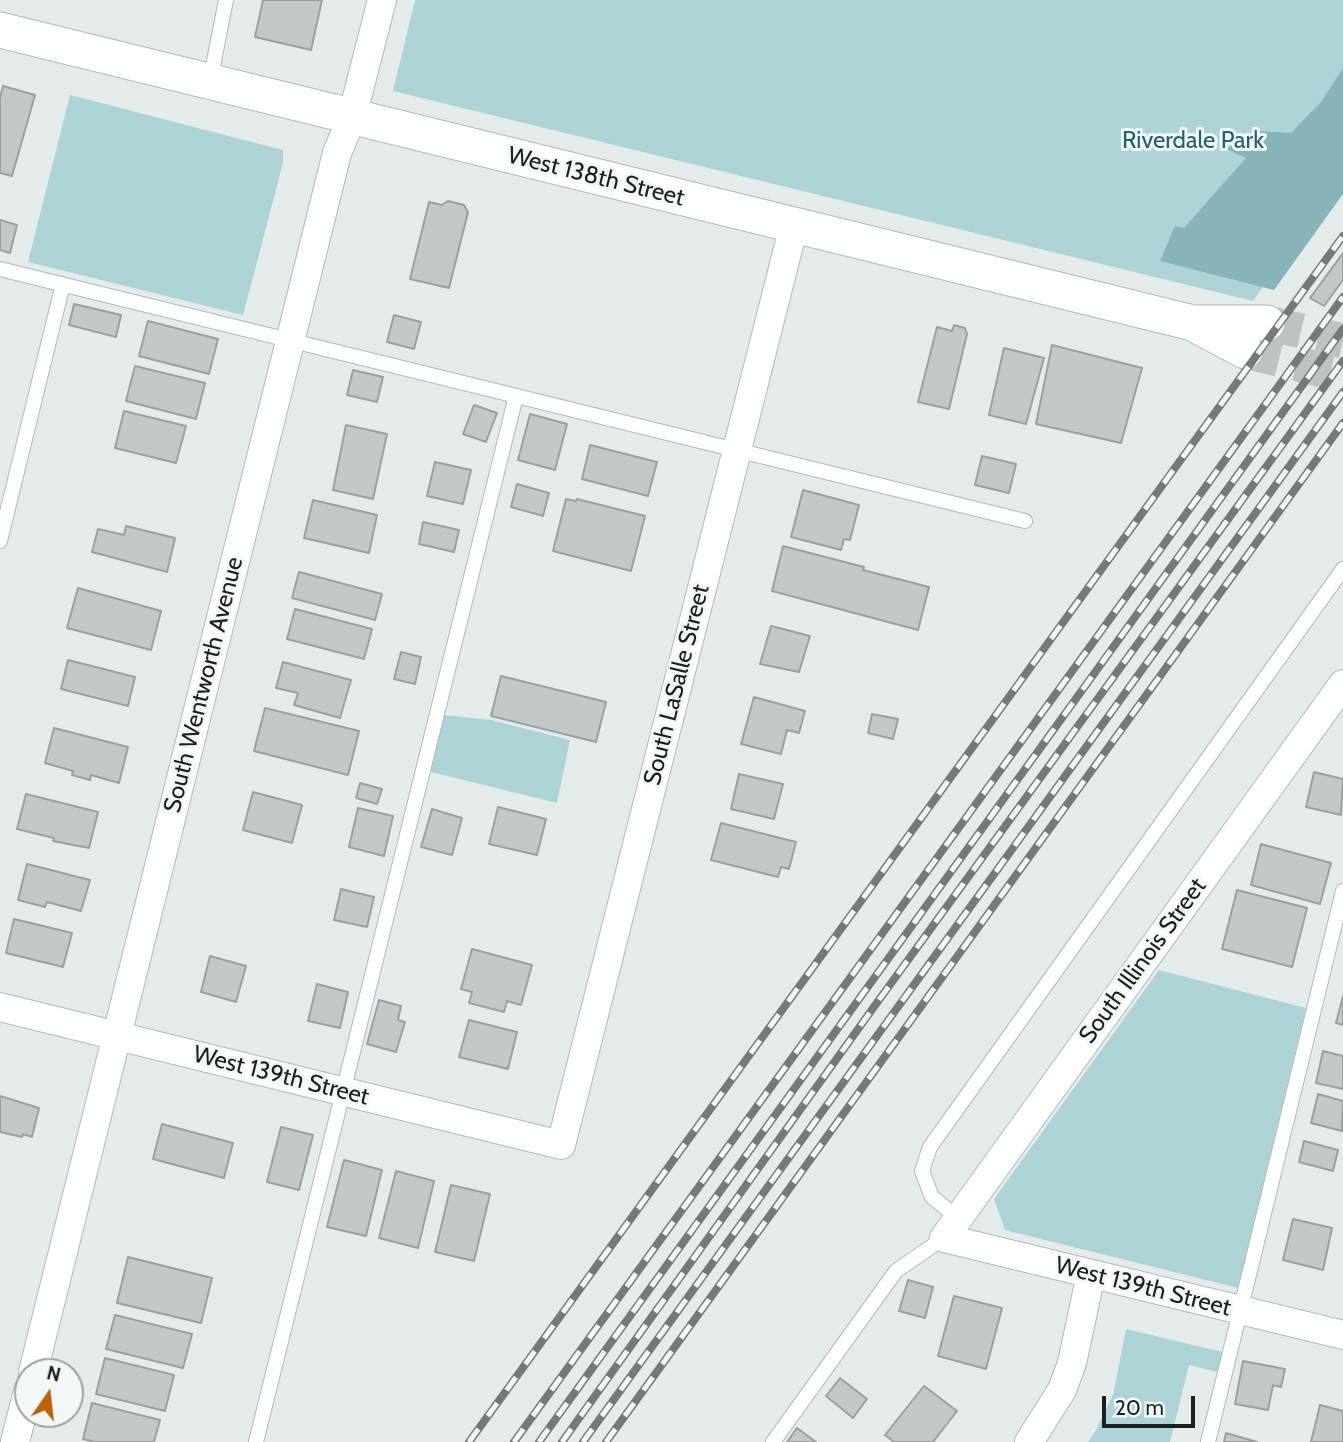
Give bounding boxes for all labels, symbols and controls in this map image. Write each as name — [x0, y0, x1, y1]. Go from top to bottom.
park label: Riverdale Park — [1122, 127, 1264, 155]
street label: West 138th Street — [505, 141, 687, 213]
street label: South Wentworth Avenue — [158, 554, 250, 816]
street label: South LaSalle Street — [638, 582, 716, 788]
street label: South Illinois Street — [1073, 873, 1213, 1049]
street label: West 139th Street — [190, 1040, 372, 1112]
street label: West 139th Street — [1052, 1251, 1234, 1323]
north arrow — [14, 1358, 84, 1428]
text: N — [44, 1361, 63, 1387]
scale bar — [1105, 1382, 1198, 1426]
text: 20 m — [1115, 1395, 1164, 1420]

